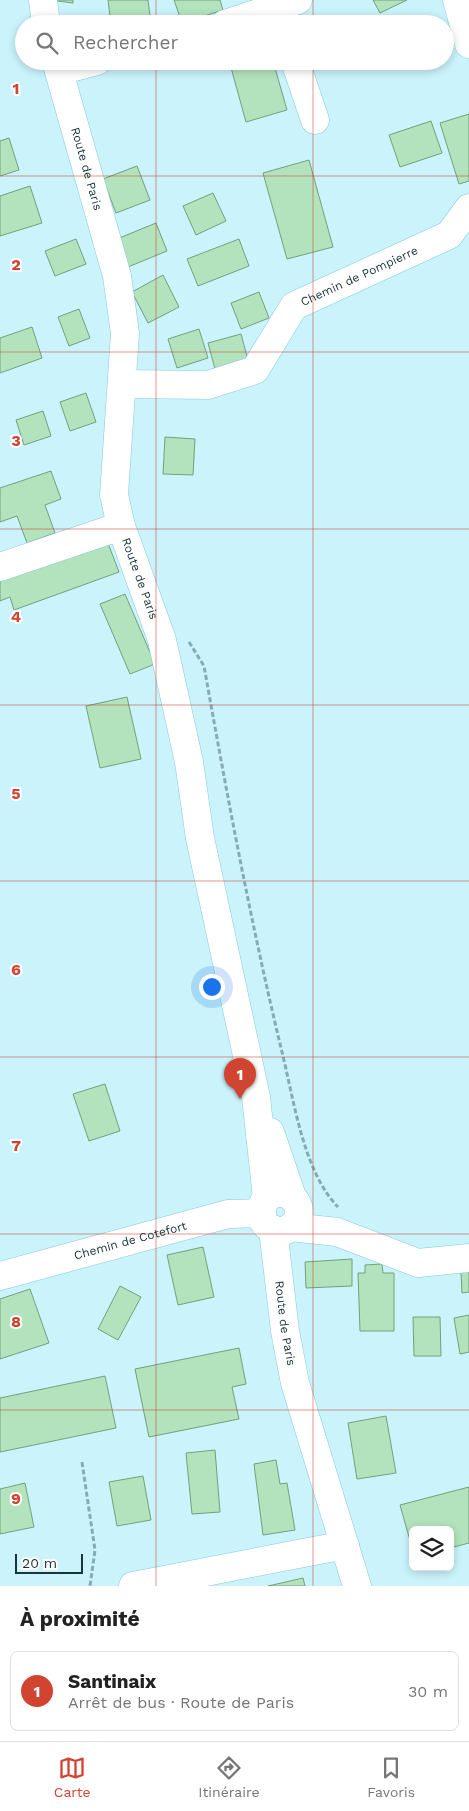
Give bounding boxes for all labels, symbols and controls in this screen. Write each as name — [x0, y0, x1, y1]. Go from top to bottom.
search box — [15, 15, 454, 70]
icon: search — [33, 29, 61, 57]
text: Rechercher — [73, 31, 178, 54]
text: 1 — [13, 79, 19, 98]
street label: Route de Paris — [68, 126, 105, 212]
street label: Chemin de Pompierre — [298, 243, 420, 309]
text: 2 — [11, 255, 21, 274]
text: 3 — [11, 431, 21, 450]
street label: Route de Paris — [119, 536, 161, 621]
text: 4 — [11, 607, 21, 626]
text: 5 — [11, 784, 21, 803]
text: 6 — [11, 960, 21, 979]
your location — [199, 974, 225, 1000]
pin: 1 — [224, 1058, 256, 1099]
text: 7 — [11, 1136, 21, 1155]
street label: Chemin de Cotefort — [73, 1219, 188, 1263]
street label: Route de Paris — [272, 1280, 298, 1367]
text: 8 — [11, 1312, 21, 1331]
text: 9 — [11, 1489, 21, 1508]
map controls — [409, 1526, 454, 1571]
button: layers — [409, 1526, 454, 1571]
scale bar — [15, 1551, 82, 1574]
text: 20 m — [22, 1555, 57, 1571]
text: À proximité — [20, 1606, 140, 1631]
text: Santinaix — [68, 1670, 156, 1693]
text: 1 — [34, 1682, 40, 1701]
text: 30 m — [408, 1682, 448, 1701]
text: Arrêt de bus · Route de Paris — [68, 1693, 294, 1712]
tab: Carte — [54, 1754, 91, 1800]
tab: Itinéraire — [198, 1754, 259, 1800]
tab: Favoris — [367, 1754, 415, 1800]

